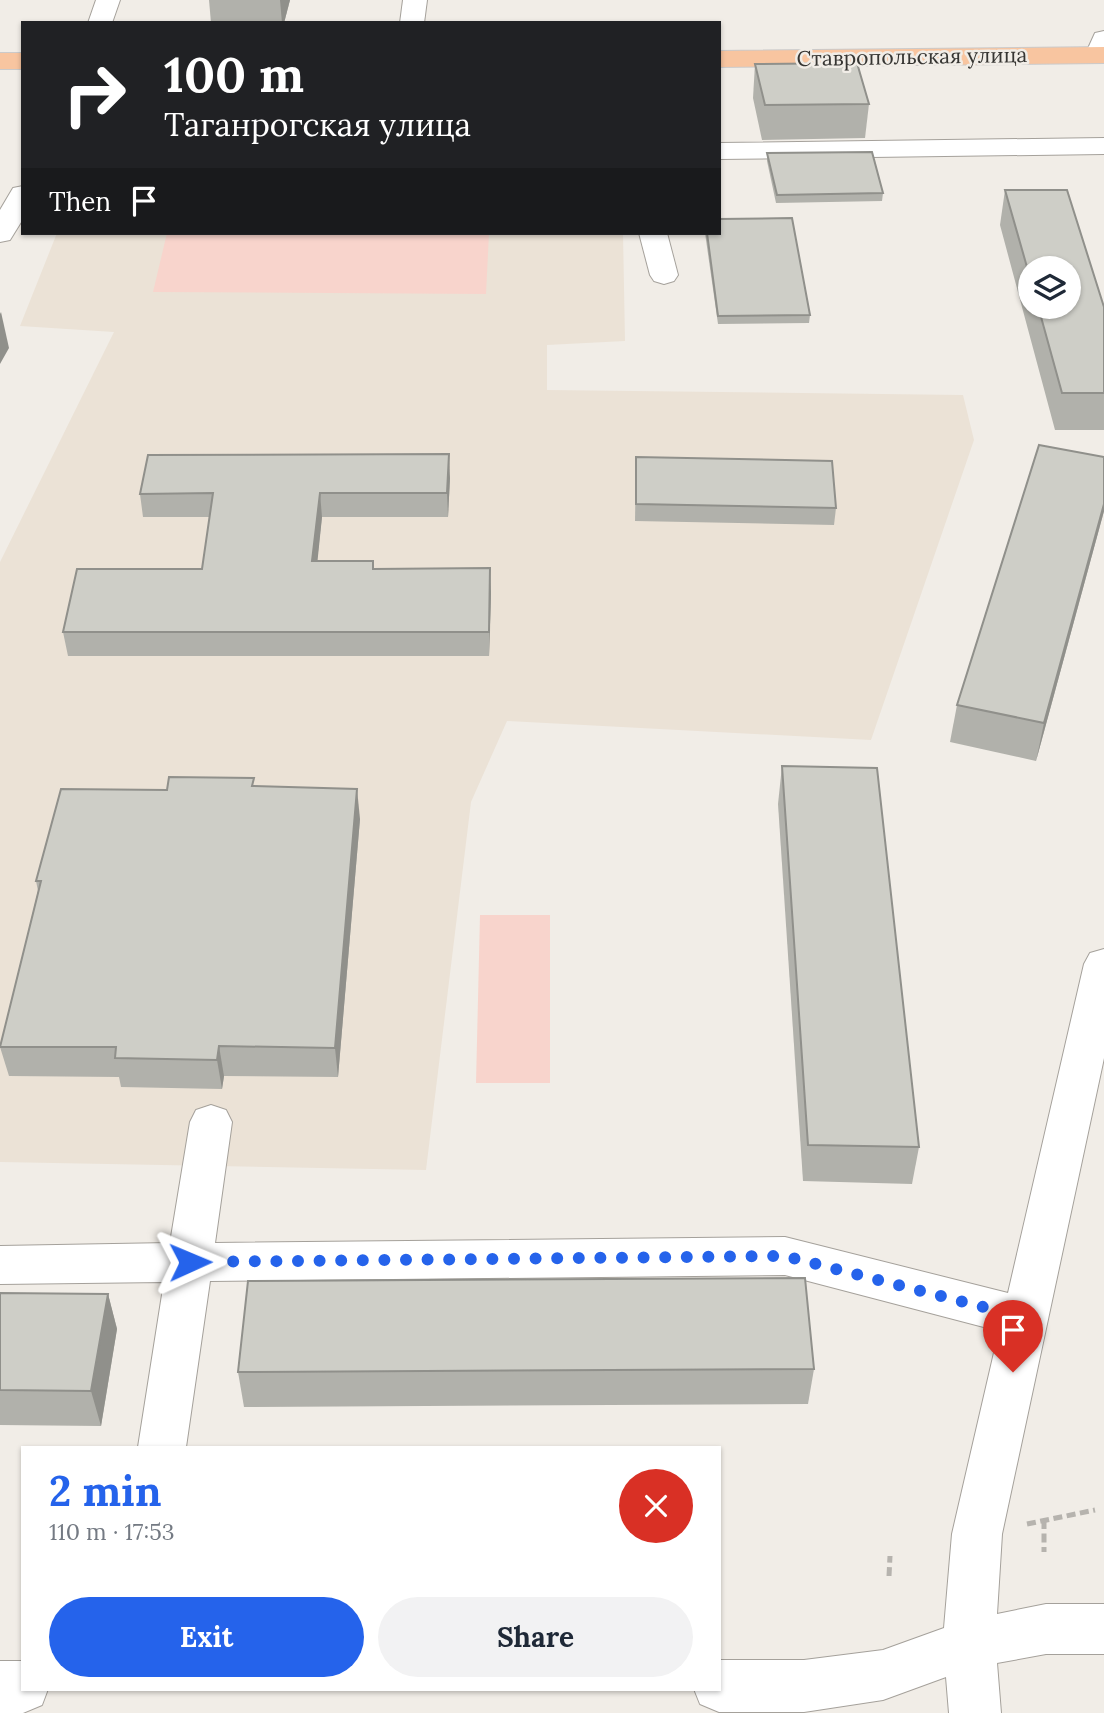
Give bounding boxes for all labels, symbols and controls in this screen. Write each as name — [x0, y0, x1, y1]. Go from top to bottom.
street label: Ставропольская улица — [796, 41, 1028, 72]
text: 100 m — [164, 43, 304, 105]
icon: right — [49, 49, 140, 140]
text: Таганрогская улица — [164, 104, 471, 145]
icon: arrive — [125, 182, 163, 220]
text: Then — [49, 185, 111, 218]
map controls — [1018, 256, 1081, 319]
button: layers — [1018, 256, 1081, 319]
position arrow — [153, 1225, 227, 1299]
pin — [983, 1300, 1043, 1372]
icon: arrive — [994, 1311, 1032, 1349]
text: 2 min — [49, 1464, 162, 1518]
button: close — [619, 1469, 693, 1543]
text: 110 m · 17:53 — [49, 1517, 175, 1546]
button: Exit — [49, 1597, 364, 1677]
button: Share — [378, 1597, 693, 1677]

